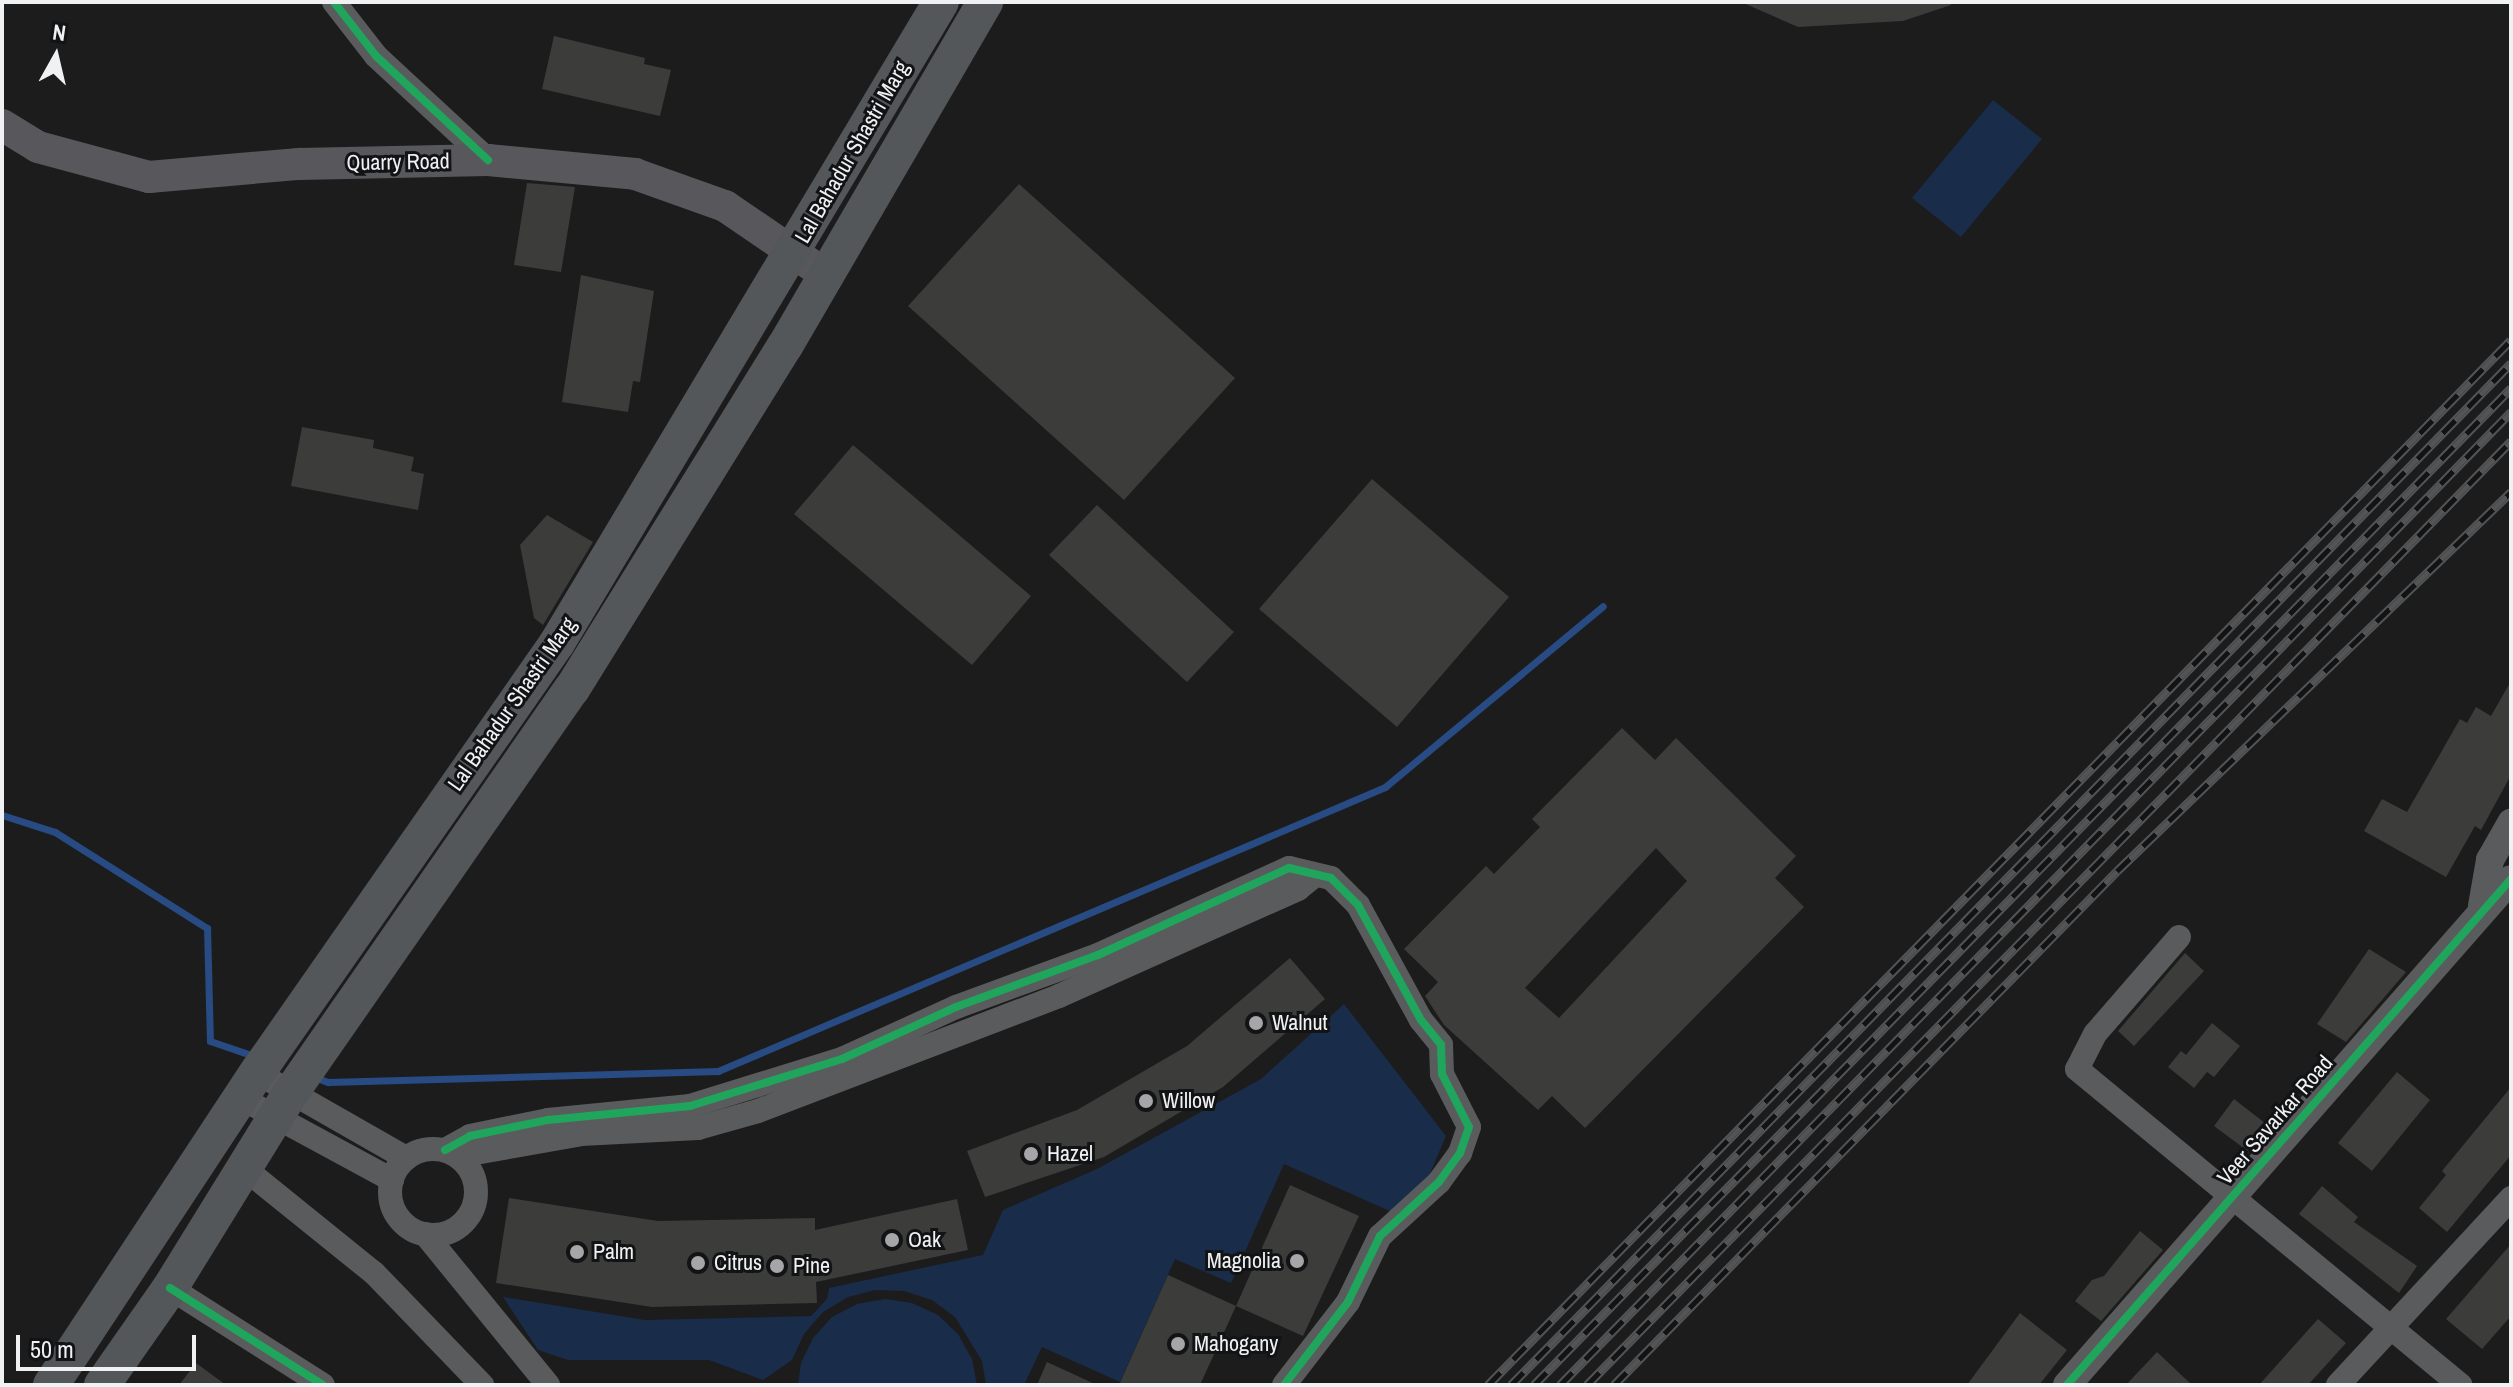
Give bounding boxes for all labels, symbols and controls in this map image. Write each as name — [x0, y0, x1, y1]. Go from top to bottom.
north arrow — [16, 16, 96, 96]
text: N — [51, 16, 68, 48]
street label: Lal Bahadur Shastri Marg — [789, 56, 915, 248]
street label: Quarry Road — [346, 148, 450, 176]
street label: Lal Bahadur Shastri Marg — [442, 612, 582, 796]
place label: Walnut — [1272, 1010, 1327, 1036]
marker: Walnut — [1247, 1014, 1265, 1032]
street label: Veer Savarkar Road — [2212, 1050, 2338, 1190]
place label: Willow — [1162, 1088, 1215, 1114]
marker: Willow — [1137, 1092, 1155, 1110]
place label: Hazel — [1047, 1141, 1093, 1167]
marker: Hazel — [1022, 1145, 1040, 1163]
place label: Oak — [908, 1227, 941, 1253]
marker: Oak — [883, 1231, 901, 1249]
place label: Palm — [593, 1239, 634, 1265]
marker: Palm — [568, 1243, 586, 1261]
place label: Magnolia — [1207, 1248, 1281, 1274]
place label: Citrus — [714, 1250, 762, 1276]
marker: Magnolia — [1288, 1252, 1306, 1270]
place label: Pine — [793, 1253, 830, 1279]
marker: Citrus — [689, 1254, 707, 1272]
marker: Pine — [768, 1257, 786, 1275]
scale bar — [20, 1319, 200, 1369]
place label: Mahogany — [1194, 1331, 1278, 1357]
text: 50 m — [30, 1333, 74, 1365]
marker: Mahogany — [1169, 1335, 1187, 1353]

